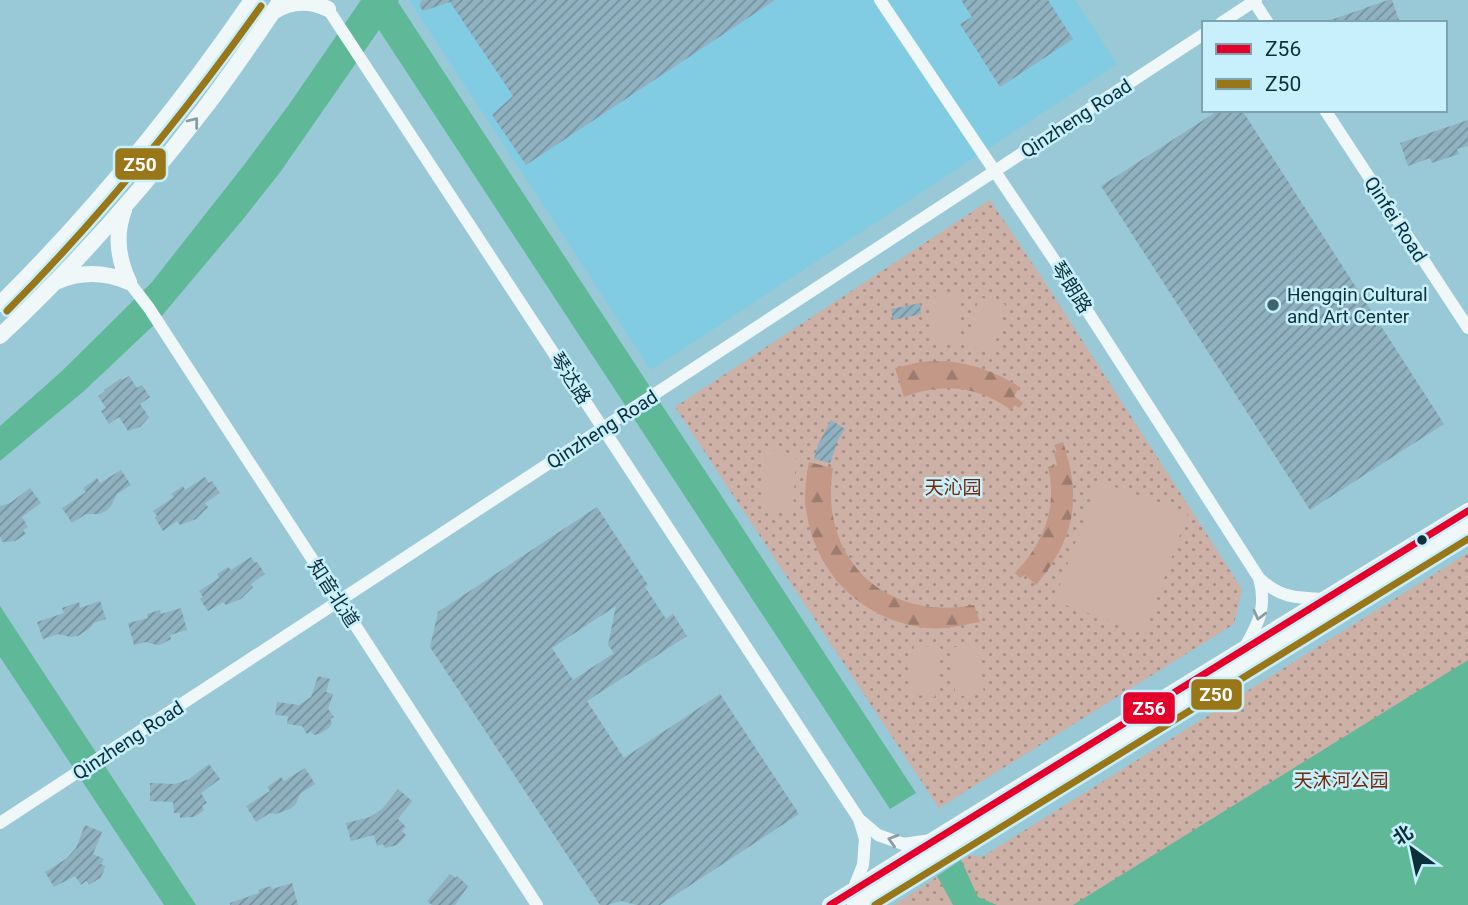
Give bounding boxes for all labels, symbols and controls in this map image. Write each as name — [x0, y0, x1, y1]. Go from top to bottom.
legend — [1202, 21, 1447, 112]
text: Z56 — [1265, 37, 1301, 61]
text: Z50 — [1265, 72, 1301, 96]
street label: Qinzheng Road — [1016, 74, 1136, 163]
one-way arrow — [185, 118, 198, 130]
line badge: Z50 — [114, 147, 167, 181]
text: Z50 — [123, 153, 157, 176]
street label: Qinfei Road — [1359, 172, 1432, 266]
street label: 琴朗路 — [1046, 257, 1097, 317]
place label: Hengqin Cultural and Art Center — [1287, 283, 1428, 328]
marker: Hengqin Cultural and Art Center — [1265, 297, 1281, 313]
street label: 琴达路 — [545, 348, 596, 408]
street label: Qinzheng Road — [542, 385, 662, 474]
park label: 天沁园 — [924, 476, 982, 499]
unlabelled marker — [1415, 533, 1429, 547]
street label: 知音北道 — [303, 555, 364, 631]
one-way arrow — [1253, 609, 1267, 621]
line badge: Z50 — [1190, 678, 1243, 711]
text: Z50 — [1199, 683, 1233, 706]
line badge: Z56 — [1122, 691, 1176, 725]
street label: Qinzheng Road — [68, 696, 188, 785]
text: Z56 — [1132, 697, 1166, 720]
park label: 天沐河公园 — [1293, 769, 1389, 792]
north arrow — [1377, 814, 1447, 884]
text: 北 — [1389, 820, 1417, 850]
one-way arrow — [887, 833, 899, 848]

